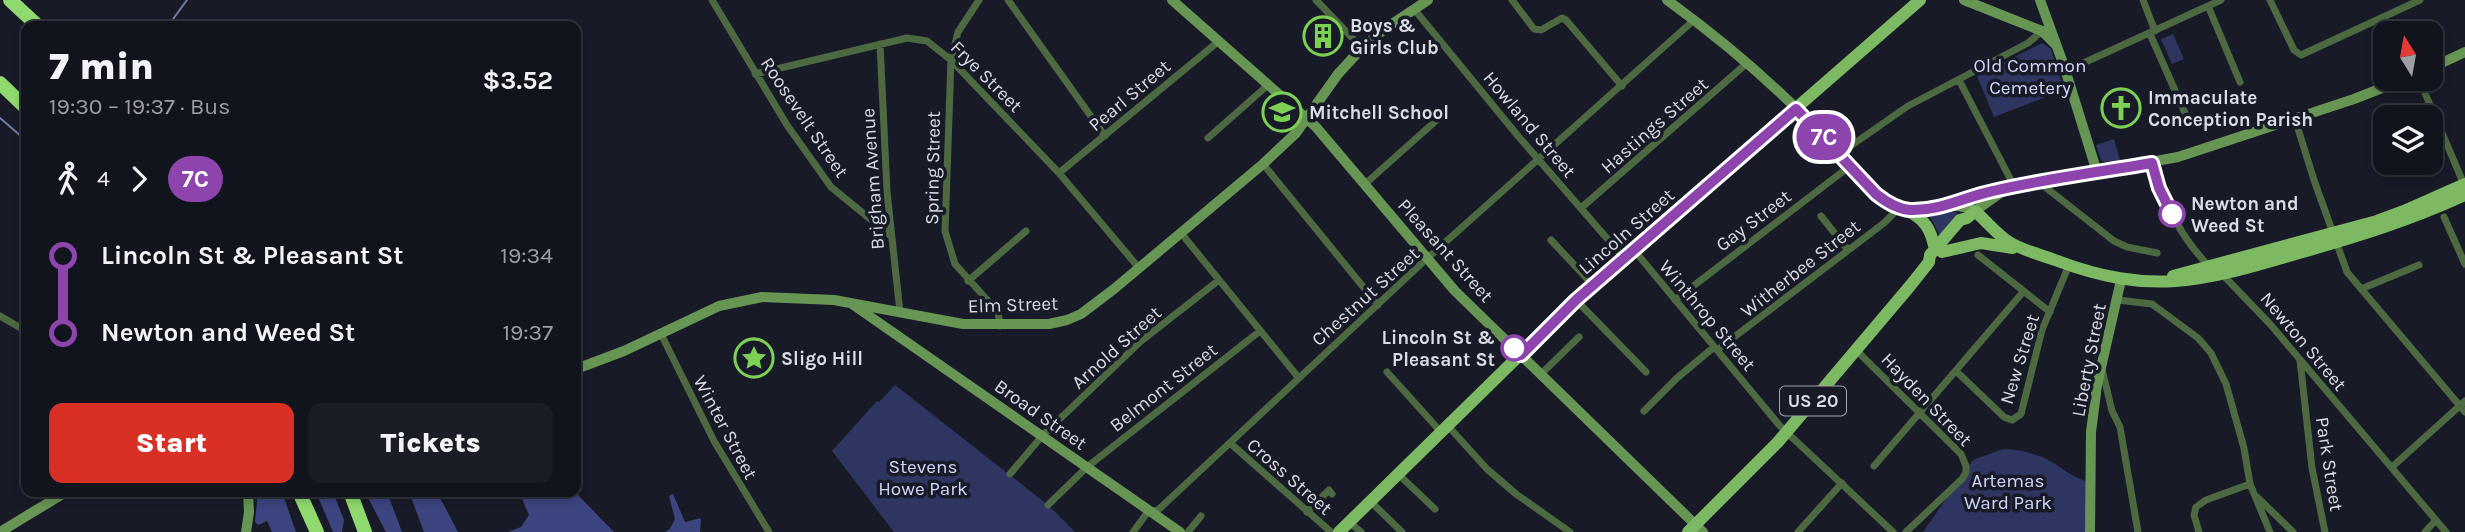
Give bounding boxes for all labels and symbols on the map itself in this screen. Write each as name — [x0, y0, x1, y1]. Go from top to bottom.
building icon: Boys & Girls Club — [1302, 15, 1344, 57]
place label: Boys & Girls Club — [1350, 15, 1439, 59]
north arrow — [2373, 21, 2443, 91]
street label: Frye Street — [946, 36, 1027, 117]
street label: Roosevelt Street — [756, 53, 853, 182]
street label: Pearl Street — [1084, 55, 1175, 136]
park label: Old Common Cemetery — [1974, 55, 2086, 99]
street label: Howland Street — [1478, 67, 1580, 182]
street label: Hastings Street — [1597, 73, 1713, 178]
church icon: Immaculate Conception Parish — [2100, 87, 2142, 129]
place label: Immaculate Conception Parish — [2148, 87, 2313, 131]
school or university icon: Mitchell School — [1261, 91, 1303, 133]
place label: Mitchell School — [1309, 102, 1449, 124]
street label: Brigham Avenue — [857, 107, 889, 250]
street label: Spring Street — [921, 111, 945, 225]
line badge: 7C — [1792, 114, 1856, 160]
street label: Lincoln Street — [1574, 184, 1679, 279]
street label: Gay Street — [1712, 185, 1795, 256]
place label: Newton and Weed St — [2191, 193, 2299, 237]
street label: Pleasant Street — [1393, 194, 1498, 307]
marker: Newton and Weed St — [2159, 201, 2185, 227]
street label: Witherbee Street — [1737, 215, 1865, 322]
street label: Chestnut Street — [1307, 243, 1424, 351]
street label: Winthrop Street — [1655, 256, 1760, 375]
street label: Newton Street — [2256, 288, 2351, 396]
street label: Elm Street — [967, 292, 1059, 318]
street label: Arnold Street — [1067, 302, 1166, 394]
street label: Liberty Street — [2067, 302, 2111, 419]
street label: New Street — [1996, 312, 2044, 407]
place label: Lincoln St & Pleasant St — [1382, 327, 1495, 371]
marker: Lincoln St & Pleasant St — [1501, 335, 1527, 361]
place icon: Sligo Hill — [733, 337, 775, 379]
street label: Belmont Street — [1105, 339, 1222, 437]
place label: Sligo Hill — [781, 348, 863, 370]
street label: Hayden Street — [1876, 348, 1976, 451]
street label: Winter Street — [689, 372, 762, 483]
street label: Broad Street — [990, 375, 1091, 455]
road number: US 20 — [1780, 386, 1846, 416]
street label: Park Street — [2311, 415, 2347, 513]
street label: Cross Street — [1242, 434, 1336, 520]
park label: Stevens Howe Park — [878, 456, 968, 500]
park label: Artemas Ward Park — [1964, 470, 2052, 514]

